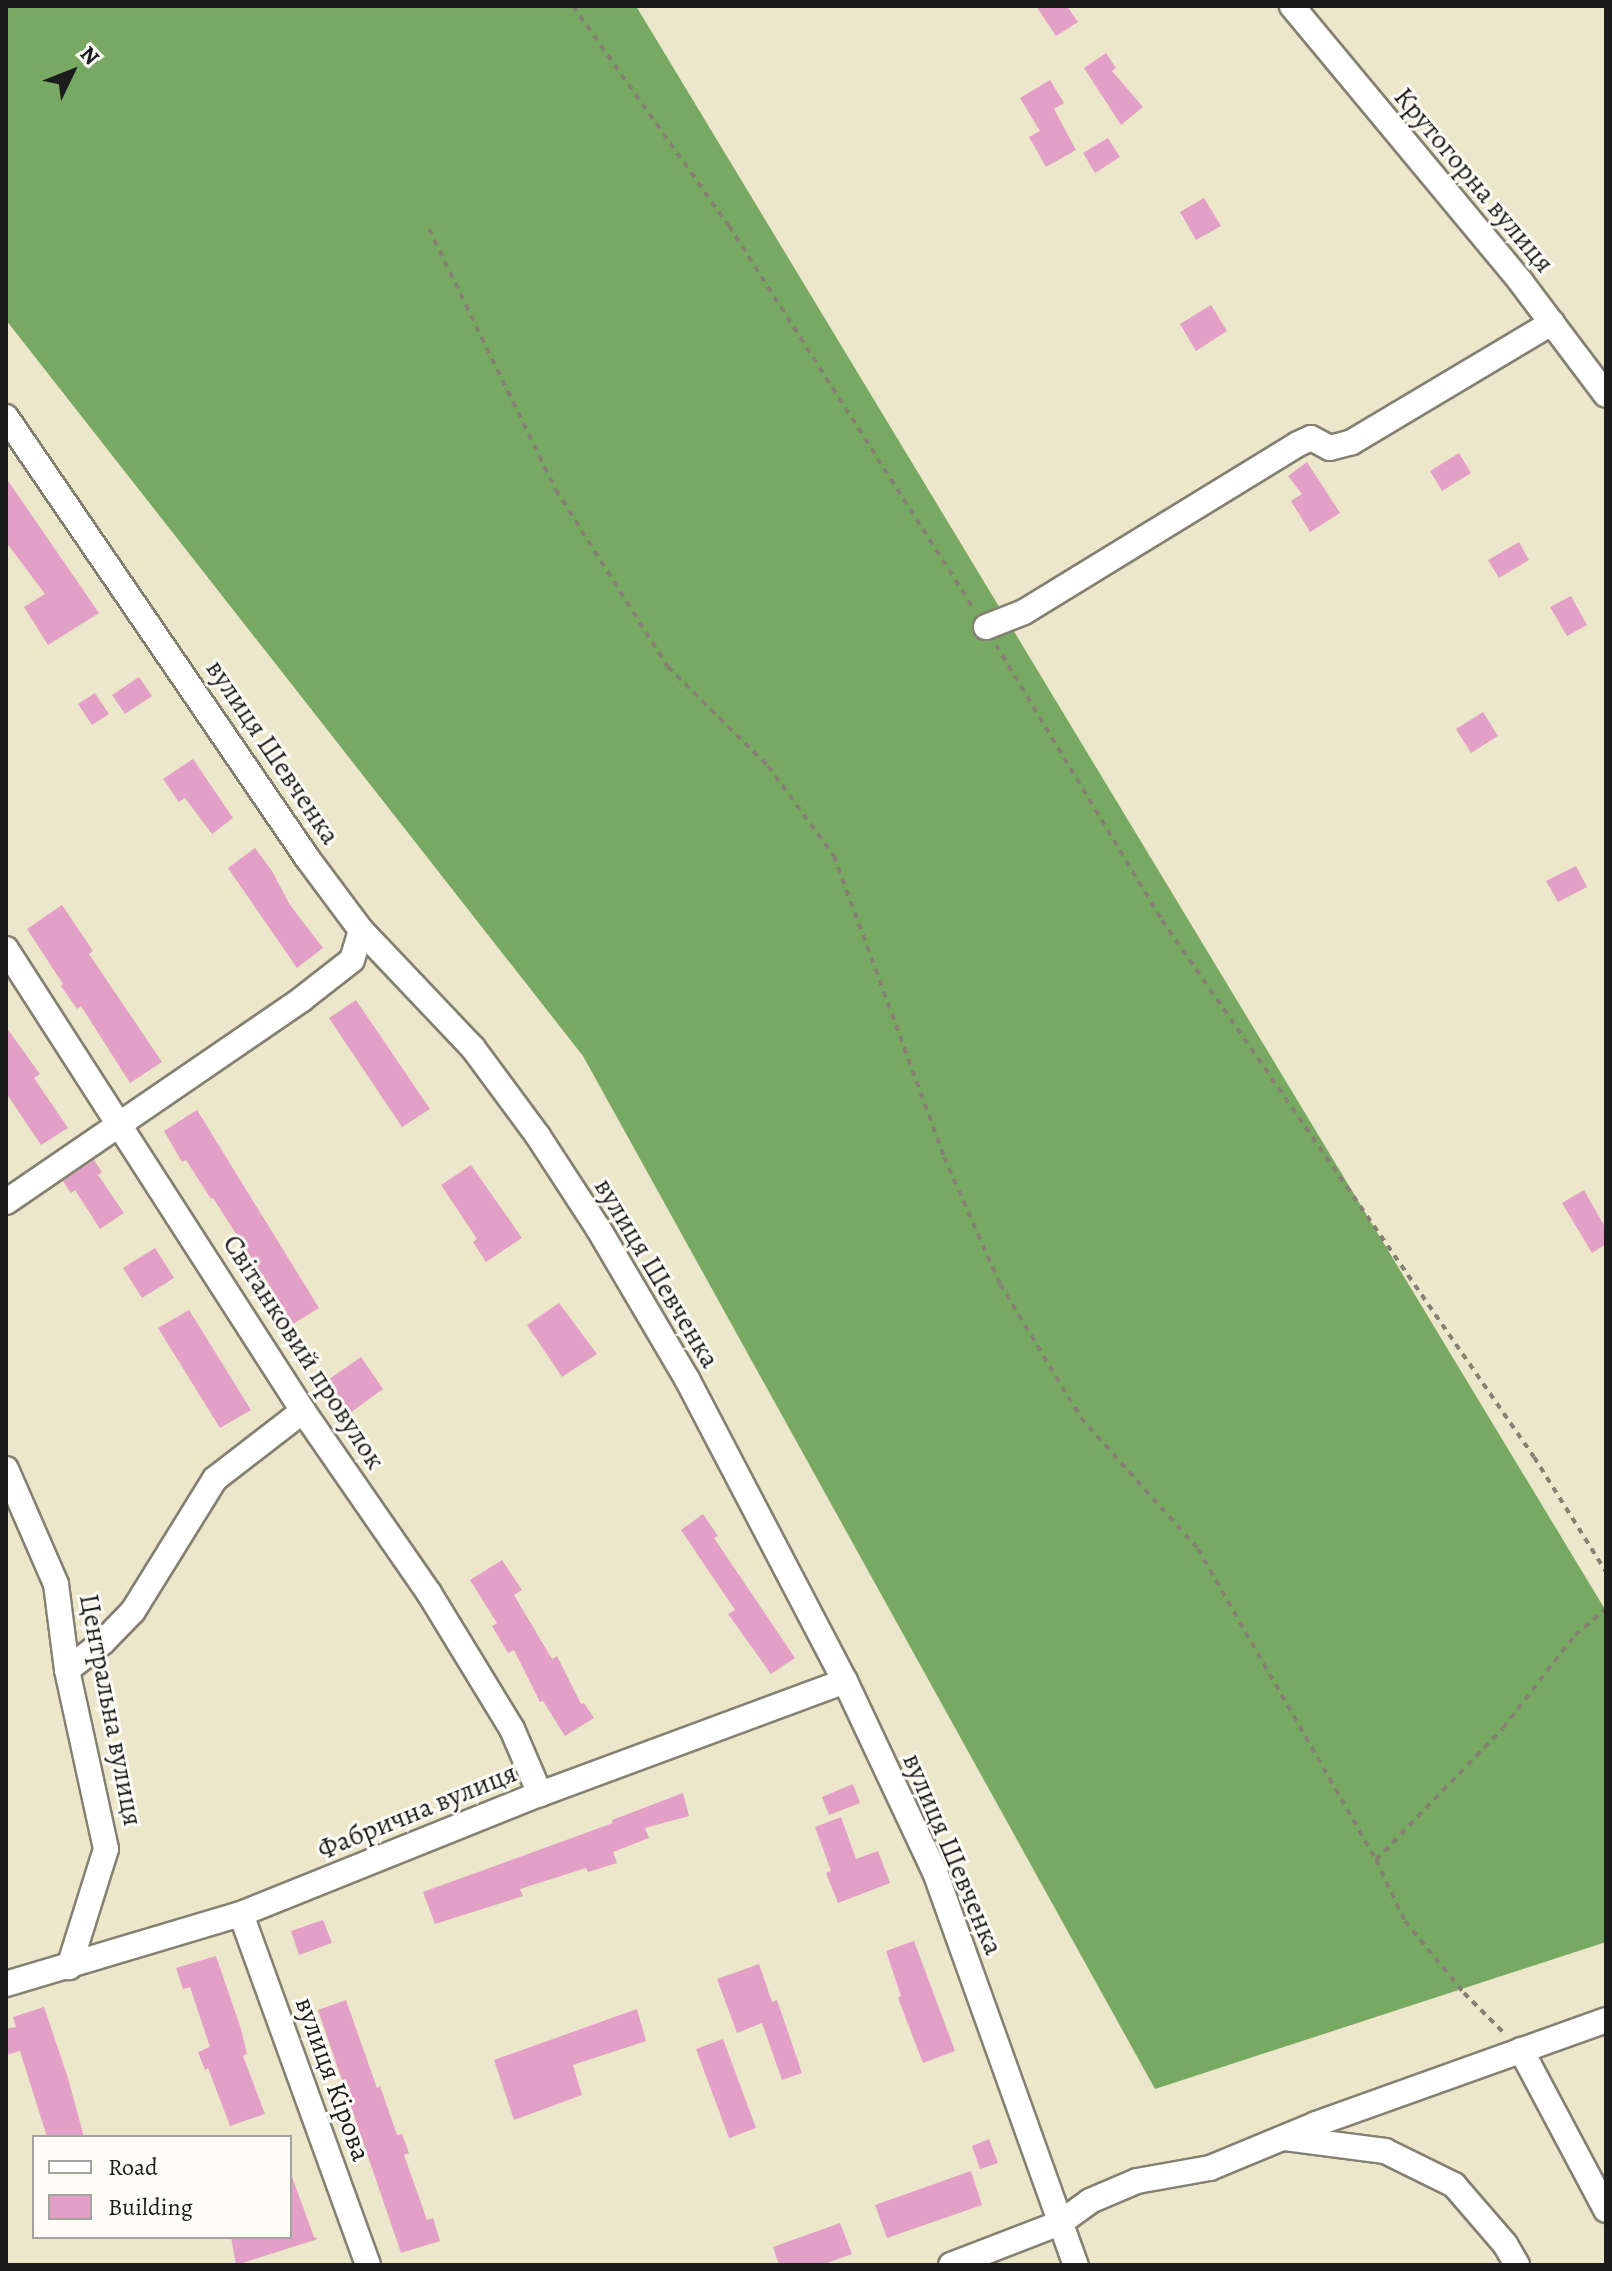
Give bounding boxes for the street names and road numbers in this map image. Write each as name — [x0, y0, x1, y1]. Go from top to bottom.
street label: Крутогорна вулиця — [1387, 80, 1561, 280]
street label: вулиця Шевченка — [199, 653, 347, 851]
street label: вулиця Шевченка — [587, 1172, 727, 1374]
street label: Світанковий провулок — [216, 1228, 392, 1476]
street label: Центральна вулиця — [72, 1591, 150, 1829]
street label: вулиця Шевченка — [895, 1748, 1011, 1960]
street label: Фабрична вулиця — [312, 1756, 522, 1866]
street label: вулиця Кірова — [288, 1993, 378, 2165]

